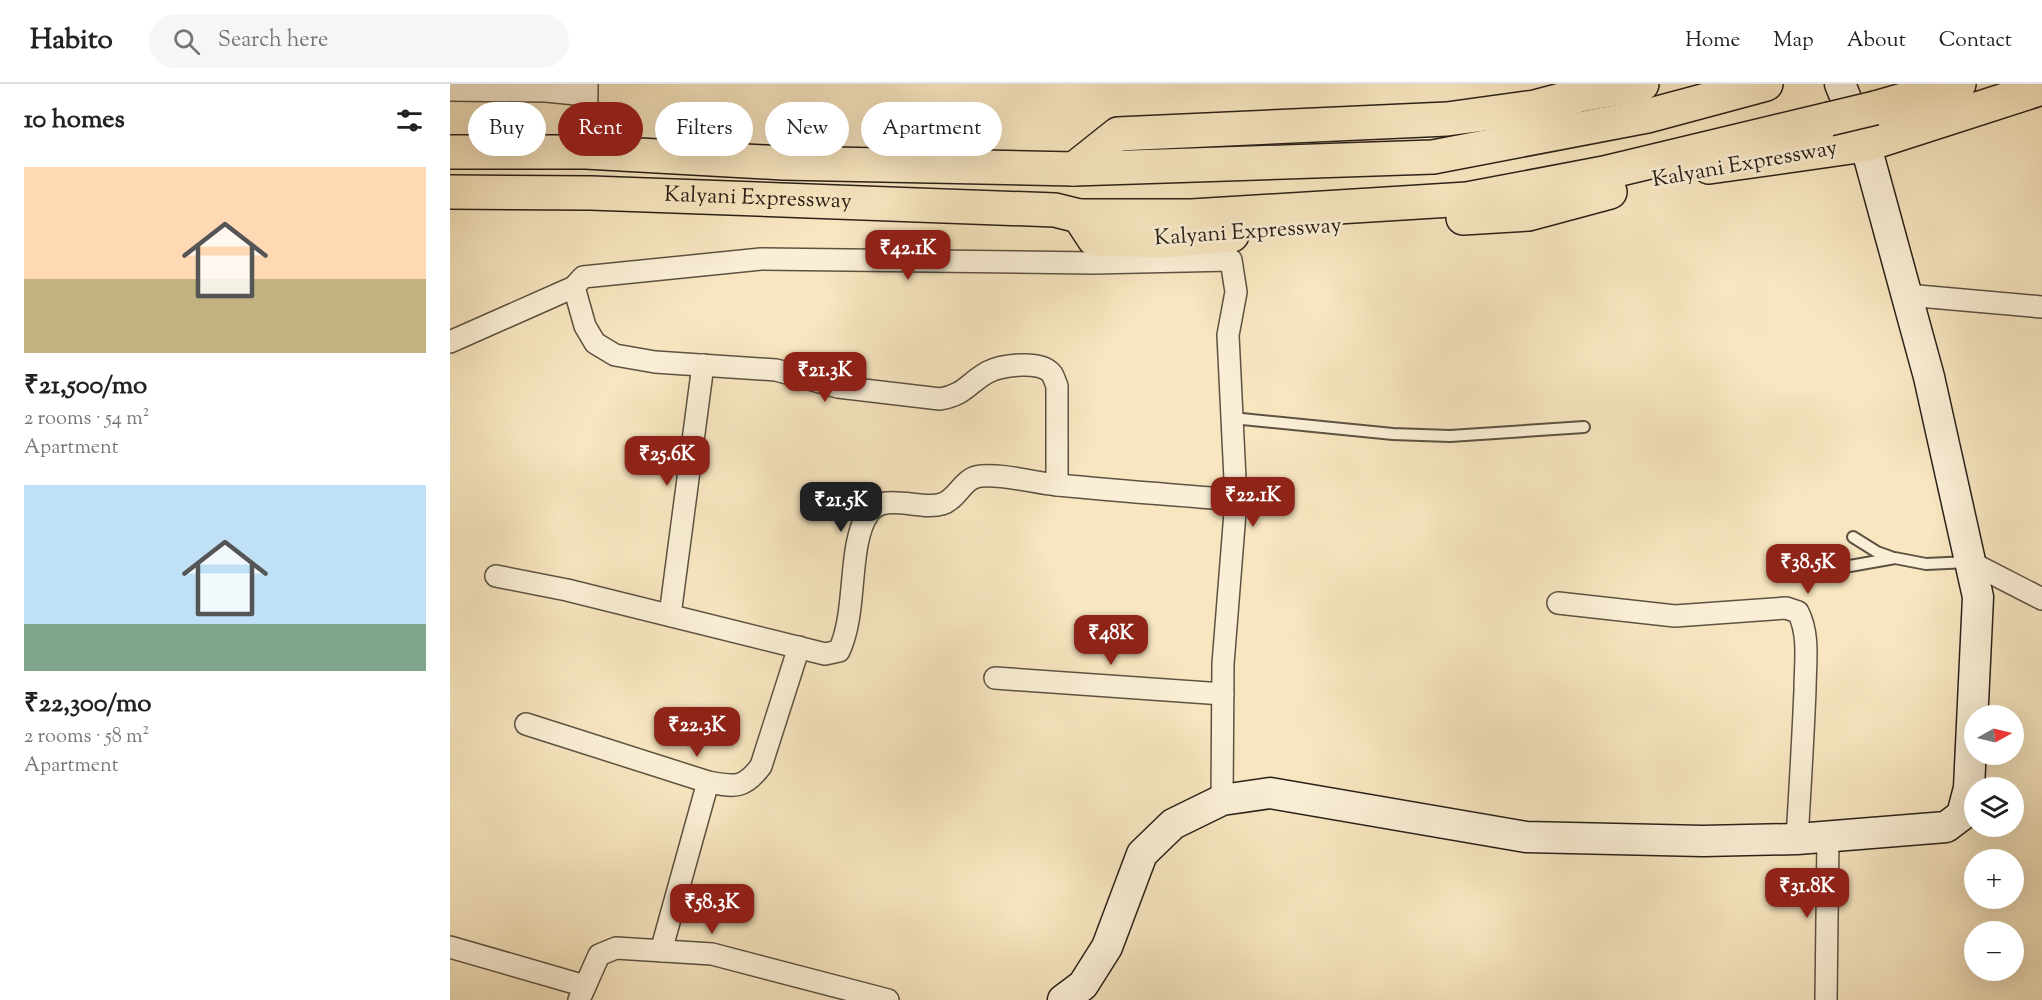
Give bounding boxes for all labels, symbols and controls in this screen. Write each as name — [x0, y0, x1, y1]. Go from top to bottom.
search box — [149, 14, 569, 68]
text: Habito — [30, 21, 113, 61]
icon: search — [170, 25, 203, 58]
text: Search here — [218, 25, 328, 57]
text: Home — [1685, 26, 1740, 56]
text: Map — [1773, 26, 1814, 56]
text: About — [1847, 26, 1906, 56]
text: Contact — [1939, 26, 2012, 56]
text: 10 homes — [24, 102, 125, 139]
chip: Buy — [468, 102, 546, 156]
chip: Rent — [558, 102, 643, 156]
chip: Filters — [655, 102, 753, 156]
chip: New — [765, 102, 849, 156]
chip: Apartment — [861, 102, 1002, 156]
icon: filters — [393, 104, 426, 137]
street label: Kalyani Expressway — [1650, 133, 1840, 197]
street label: Kalyani Expressway — [664, 180, 852, 219]
icon: home — [171, 206, 279, 314]
street label: Kalyani Expressway — [1153, 211, 1343, 255]
pin: ₹42.1K — [859, 230, 957, 281]
text: ₹42.1K — [879, 235, 937, 264]
pin: ₹21.3K — [776, 352, 874, 403]
text: ₹21.3K — [797, 357, 853, 386]
text: ₹21,500/mo — [24, 368, 147, 405]
text: 2 rooms · 54 m² — [24, 405, 149, 434]
text: Apartment — [24, 434, 119, 463]
pin: ₹25.6K — [618, 436, 716, 487]
text: ₹25.6K — [639, 441, 695, 470]
pin: ₹22.1K — [1204, 477, 1302, 528]
pin: ₹21.5K — [792, 482, 890, 533]
text: ₹22.1K — [1225, 482, 1281, 511]
text: ₹21.5K — [814, 487, 868, 516]
icon: home — [171, 524, 279, 632]
pin: ₹38.5K — [1759, 544, 1857, 595]
text: ₹38.5K — [1780, 549, 1836, 578]
pin: ₹48K — [1075, 615, 1147, 666]
text: ₹48K — [1088, 620, 1134, 649]
text: ₹22,300/mo — [24, 686, 151, 723]
north arrow — [1964, 705, 2024, 765]
map controls — [1964, 705, 2024, 981]
pin: ₹22.3K — [648, 707, 746, 758]
text: ₹22.3K — [668, 712, 726, 741]
text: 2 rooms · 58 m² — [24, 723, 149, 752]
text: Apartment — [24, 752, 119, 781]
button: layers — [1964, 777, 2024, 837]
button: + — [1964, 849, 2024, 909]
pin: ₹31.8K — [1758, 868, 1856, 919]
text: ₹31.8K — [1779, 873, 1835, 902]
pin: ₹58.3K — [663, 884, 761, 935]
text: ₹58.3K — [684, 889, 740, 918]
button: − — [1964, 921, 2024, 981]

